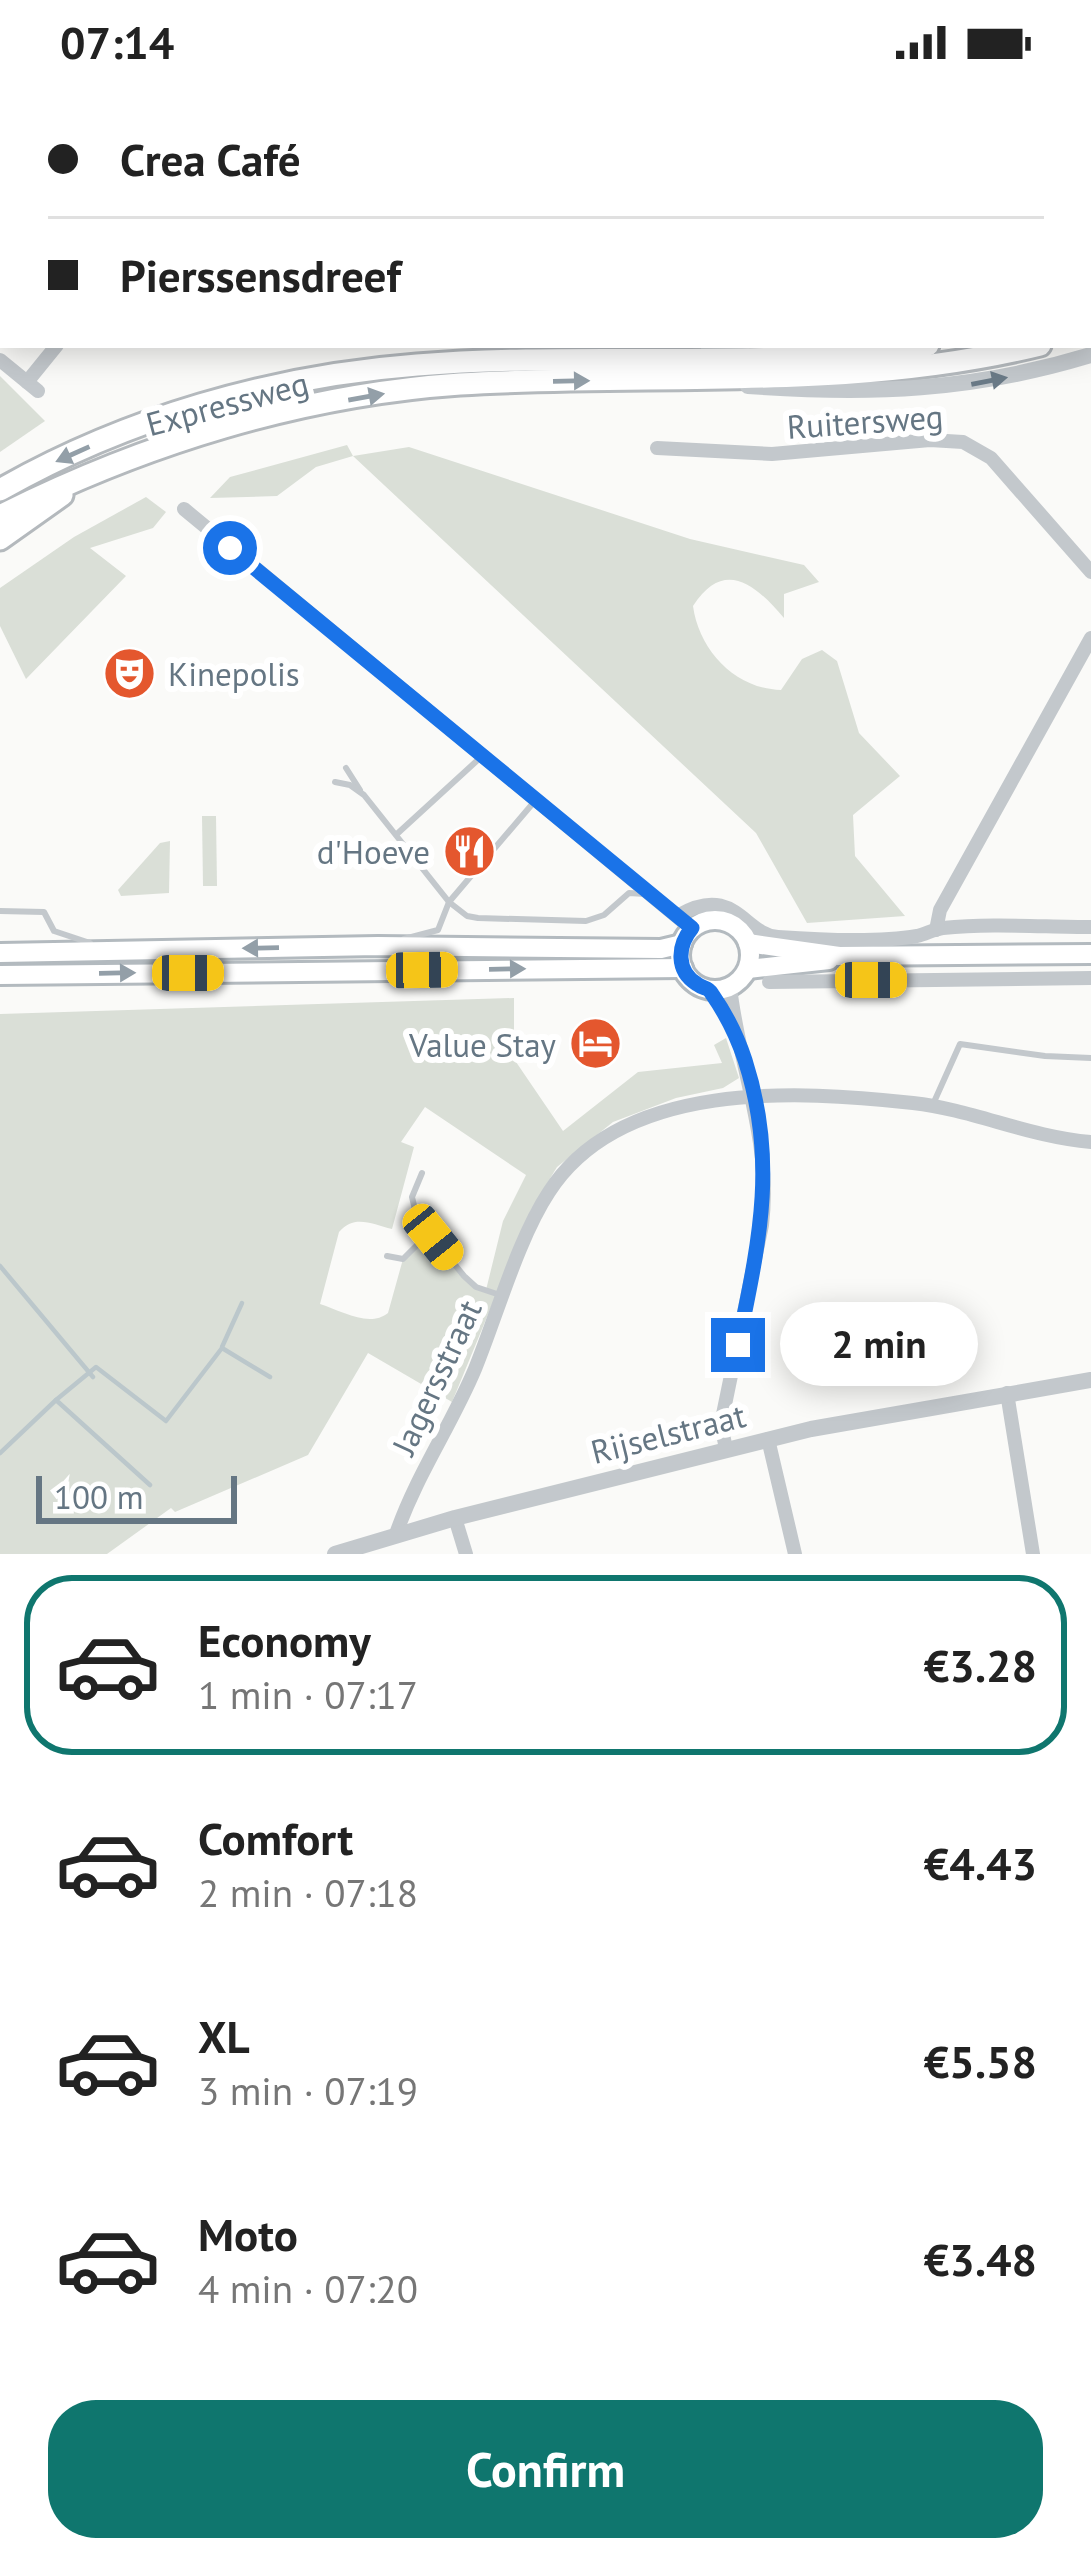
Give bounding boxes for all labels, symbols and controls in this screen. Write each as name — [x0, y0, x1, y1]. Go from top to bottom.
text: 07:14 — [60, 13, 174, 71]
text: Crea Café — [120, 130, 301, 188]
text: Pierssensdreef — [120, 246, 401, 304]
street label: Expressweg — [141, 361, 313, 445]
one-way arrow — [553, 371, 591, 390]
one-way arrow — [971, 371, 1008, 390]
one-way arrow — [348, 387, 386, 405]
street label: Ruitersweg — [785, 394, 945, 448]
one-way arrow — [55, 445, 90, 465]
route start — [203, 521, 257, 575]
theatre icon: Kinepolis — [101, 645, 157, 701]
place label: Kinepolis — [168, 652, 300, 695]
restaurant icon: d'Hoeve — [441, 823, 497, 879]
place label: d'Hoeve — [317, 830, 430, 873]
one-way arrow — [241, 938, 279, 957]
car — [386, 951, 458, 989]
car — [152, 955, 224, 991]
one-way arrow — [489, 959, 527, 979]
car — [835, 962, 907, 998]
one-way arrow — [99, 964, 137, 983]
hotel icon: Value Stay — [567, 1016, 623, 1072]
place label: Value Stay — [408, 1023, 557, 1066]
car — [396, 1198, 470, 1276]
street label: Jagersstraat — [381, 1293, 491, 1463]
callout: 2 min — [780, 1303, 978, 1387]
route end — [711, 1318, 765, 1372]
text: 2 min — [831, 1318, 927, 1369]
street label: Rijselstraat — [586, 1393, 750, 1473]
scale bar — [36, 1470, 237, 1523]
text: 100 m — [54, 1475, 144, 1518]
icon: car — [54, 1611, 162, 1719]
text: Economy — [198, 1611, 371, 1669]
text: €3.28 — [924, 1636, 1037, 1694]
text: 1 min · 07:17 — [198, 1669, 418, 1720]
icon: car — [54, 1809, 162, 1917]
text: Comfort — [198, 1809, 353, 1867]
text: €4.43 — [924, 1834, 1037, 1892]
text: 2 min · 07:18 — [198, 1867, 418, 1918]
icon: car — [54, 2007, 162, 2115]
text: XL — [198, 2007, 250, 2065]
text: €5.58 — [924, 2032, 1037, 2090]
text: 3 min · 07:19 — [198, 2065, 418, 2116]
icon: car — [54, 2205, 162, 2313]
text: Moto — [198, 2205, 298, 2263]
text: €3.48 — [924, 2230, 1037, 2288]
text: 4 min · 07:20 — [198, 2263, 418, 2314]
button: Confirm — [48, 2400, 1043, 2538]

